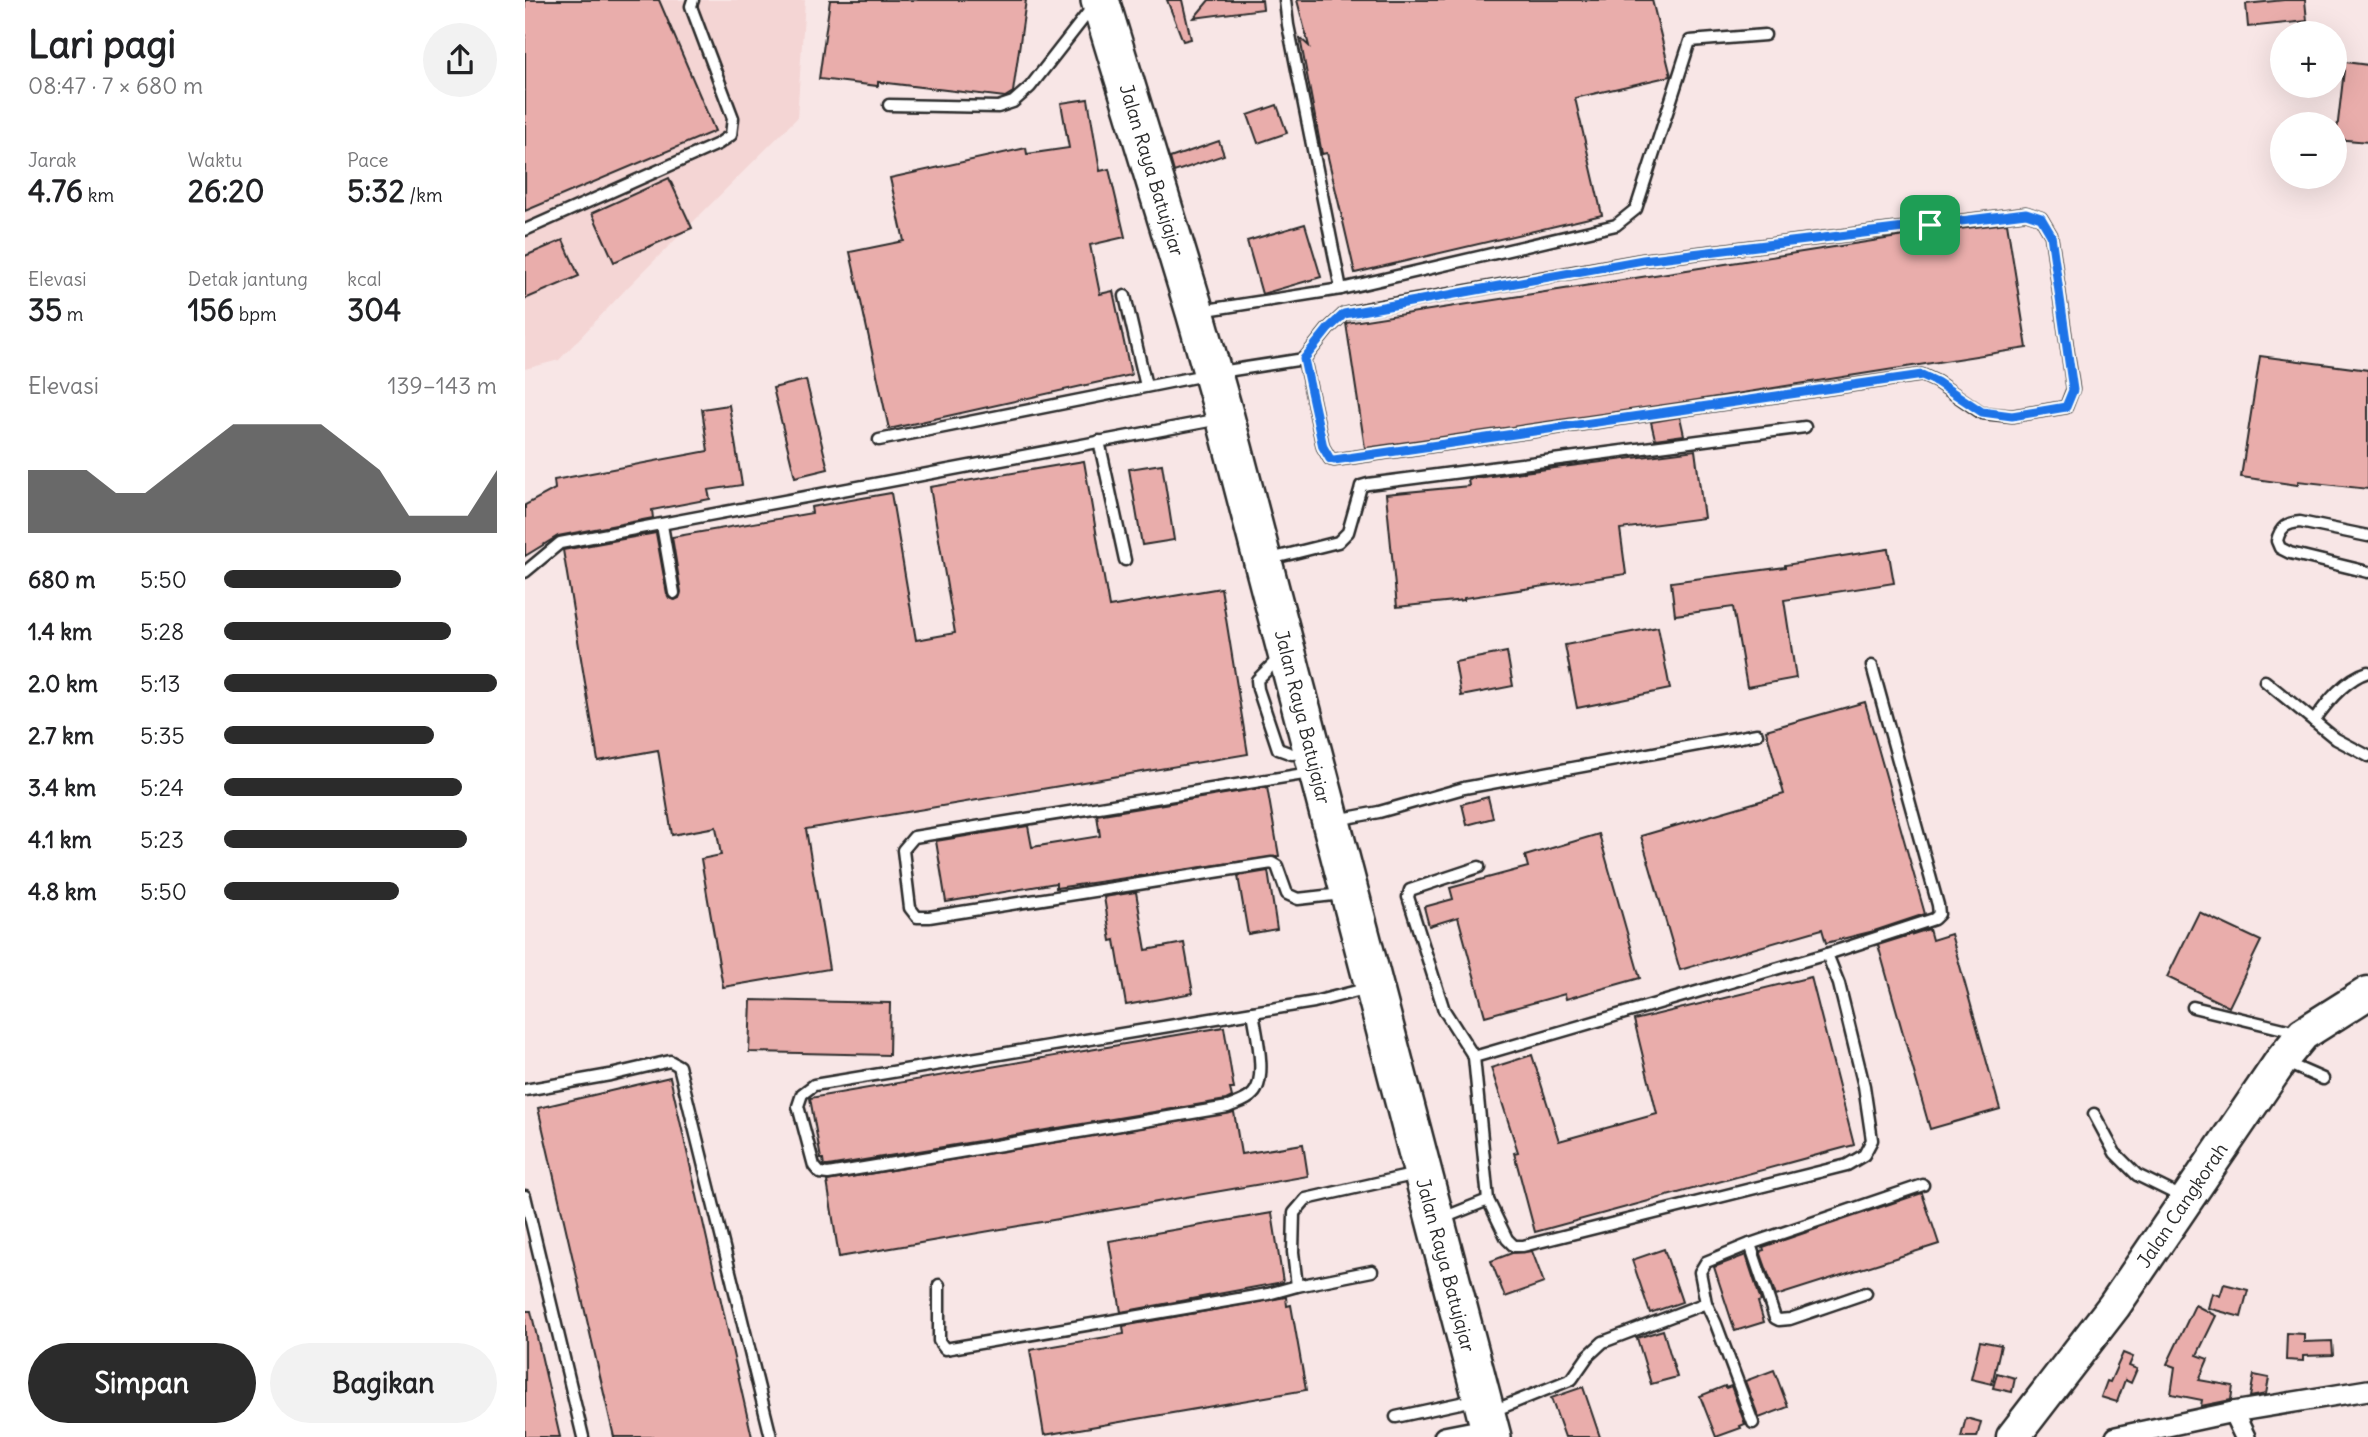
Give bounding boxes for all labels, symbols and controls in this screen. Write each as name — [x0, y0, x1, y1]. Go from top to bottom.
text: Lari pagi — [28, 21, 176, 68]
map controls — [2270, 21, 2347, 189]
button: + — [2270, 21, 2347, 98]
button: share — [423, 23, 497, 97]
text: 08:47 · 7 × 680 m — [28, 71, 203, 100]
street label: Jalan Raya Batujajar — [1114, 81, 1190, 259]
button: − — [2270, 112, 2347, 189]
text: Jarak — [28, 148, 77, 172]
text: Waktu — [188, 148, 242, 172]
text: Pace — [347, 148, 389, 172]
text: 4.76 — [28, 172, 83, 210]
text: 26:20 — [188, 172, 264, 210]
text: 5:32 — [347, 172, 405, 210]
text: km — [83, 183, 114, 207]
text: /km — [405, 183, 443, 207]
pin — [1900, 195, 1960, 255]
icon: arrive — [1911, 206, 1949, 244]
text: Elevasi — [28, 267, 87, 291]
text: Detak jantung — [188, 267, 308, 291]
text: kcal — [347, 267, 382, 291]
text: 35 — [28, 291, 62, 329]
text: 156 — [188, 291, 234, 329]
text: 304 — [347, 291, 401, 329]
text: m — [62, 302, 83, 326]
text: bpm — [234, 302, 277, 326]
text: Elevasi — [28, 371, 99, 400]
text: 139–143 m — [387, 371, 497, 400]
text: 680 m — [28, 565, 95, 594]
text: 5:50 — [140, 565, 187, 594]
text: 1.4 km — [28, 617, 92, 646]
text: 5:28 — [140, 617, 184, 646]
street label: Jalan Raya Batujajar — [1270, 627, 1336, 807]
text: 2.0 km — [28, 669, 98, 698]
text: 5:13 — [140, 669, 181, 698]
text: 2.7 km — [28, 721, 94, 750]
text: 5:35 — [140, 721, 185, 750]
text: 3.4 km — [28, 773, 96, 802]
text: 5:24 — [140, 773, 184, 802]
text: 4.1 km — [28, 825, 92, 854]
text: 5:23 — [140, 825, 184, 854]
text: 4.8 km — [28, 877, 97, 906]
text: 5:50 — [140, 877, 187, 906]
street label: Jalan Cangkorah — [2131, 1138, 2233, 1272]
street label: Jalan Raya Batujajar — [1411, 1176, 1481, 1355]
button: Simpan — [28, 1343, 256, 1423]
button: Bagikan — [270, 1343, 497, 1423]

